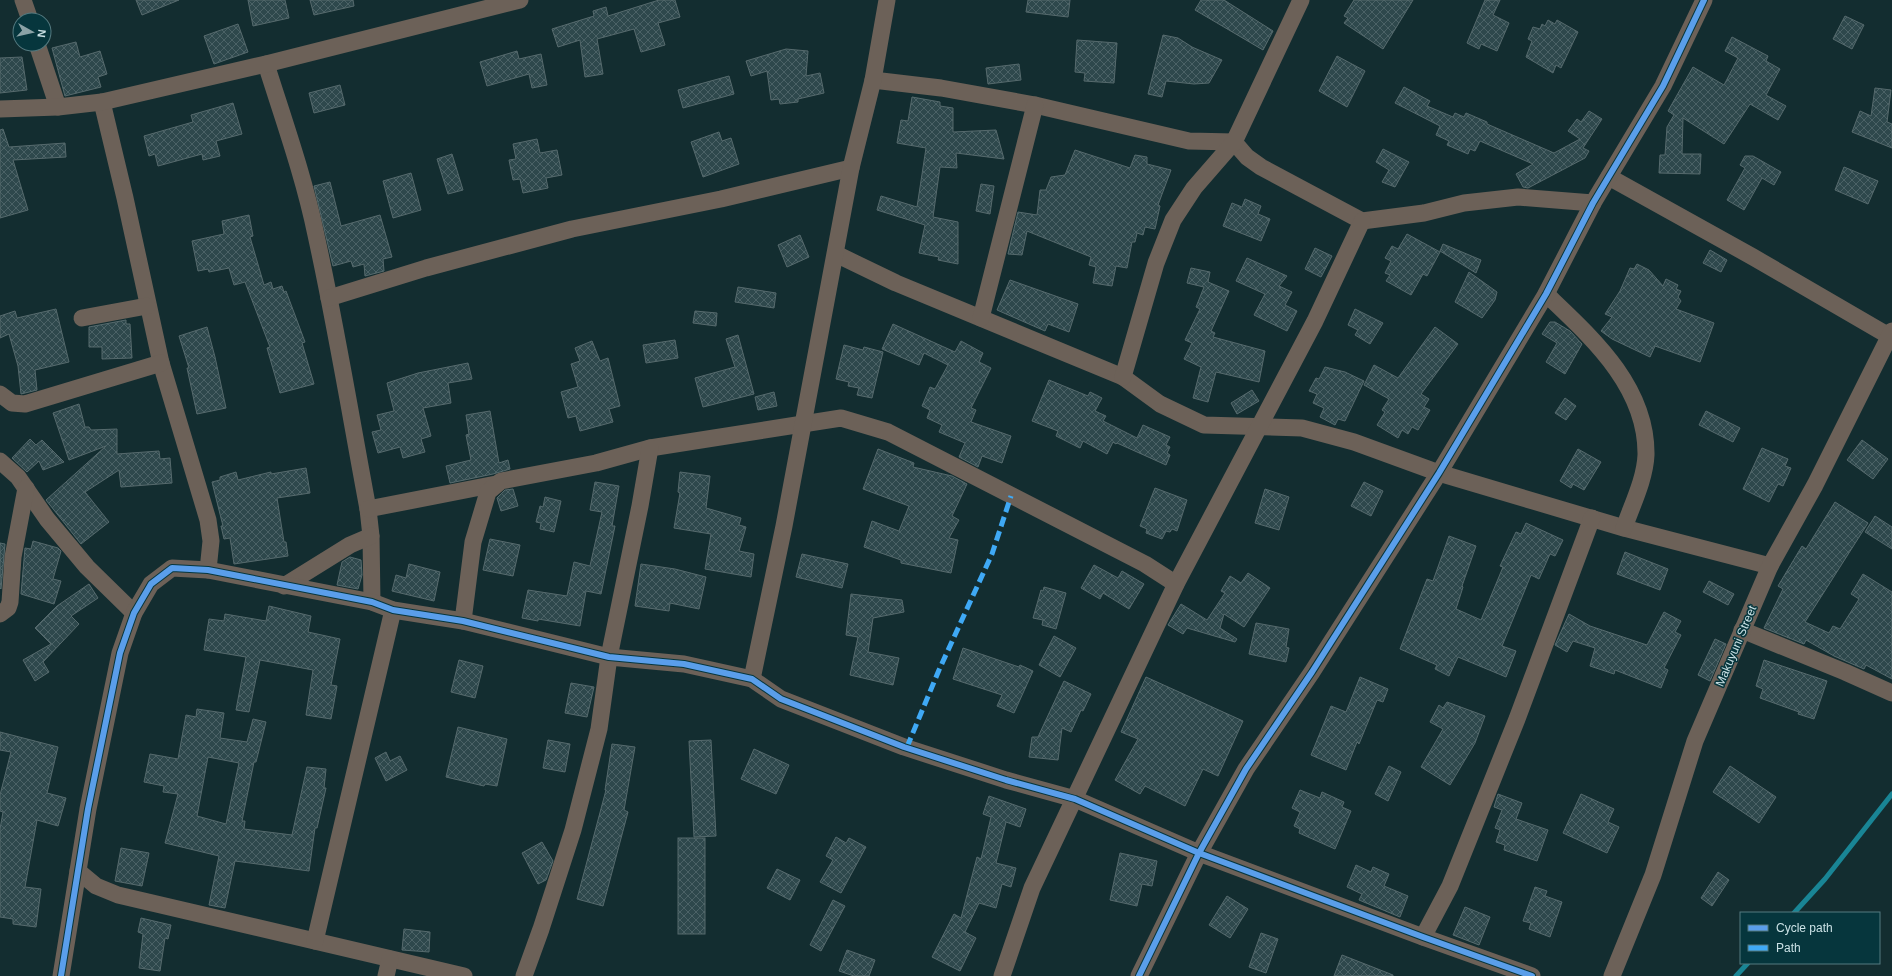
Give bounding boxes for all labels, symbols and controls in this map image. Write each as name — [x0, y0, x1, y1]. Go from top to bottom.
north arrow — [12, 12, 52, 52]
text: N — [35, 29, 48, 38]
street label: Makuyuni Street — [1713, 603, 1760, 689]
legend — [1740, 912, 1880, 964]
text: Cycle path — [1776, 921, 1833, 935]
text: Path — [1776, 941, 1801, 955]

